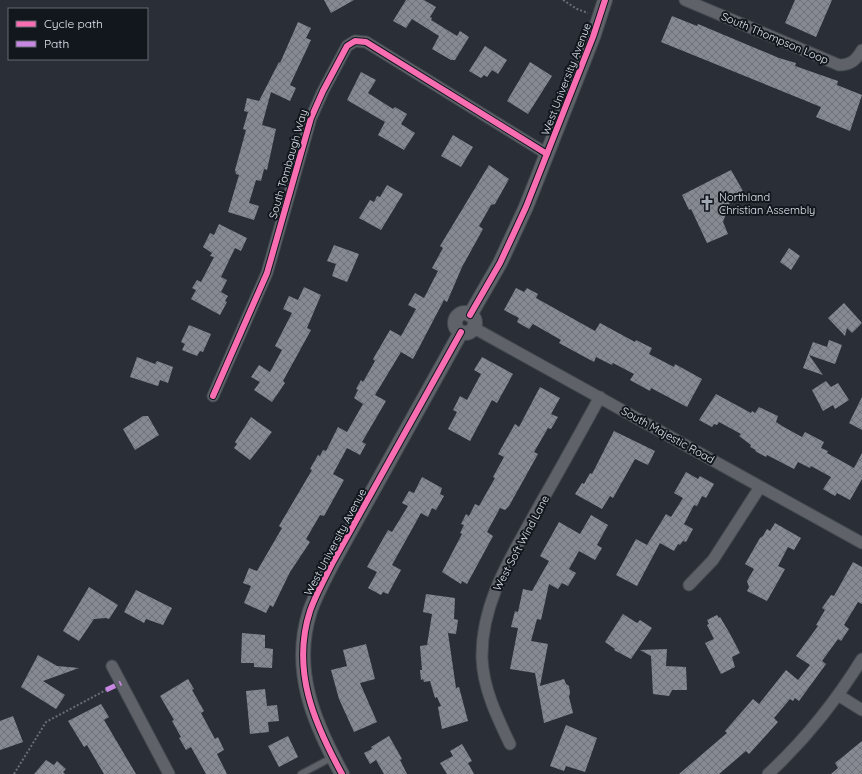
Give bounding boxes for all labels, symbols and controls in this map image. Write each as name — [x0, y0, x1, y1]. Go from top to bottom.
legend — [8, 8, 148, 60]
street label: South Thompson Loop — [719, 9, 831, 67]
text: Cycle path — [44, 16, 103, 31]
street label: West University Avenue — [538, 21, 594, 137]
text: Path — [44, 36, 69, 51]
street label: South Tombaugh Way — [266, 108, 310, 220]
place label: Northland Christian Assembly — [719, 190, 815, 217]
church icon: Northland Christian Assembly — [698, 194, 716, 212]
street label: South Majestic Road — [619, 404, 717, 466]
street label: West University Avenue — [301, 486, 369, 598]
street label: West Soft Wind Lane — [490, 493, 552, 593]

